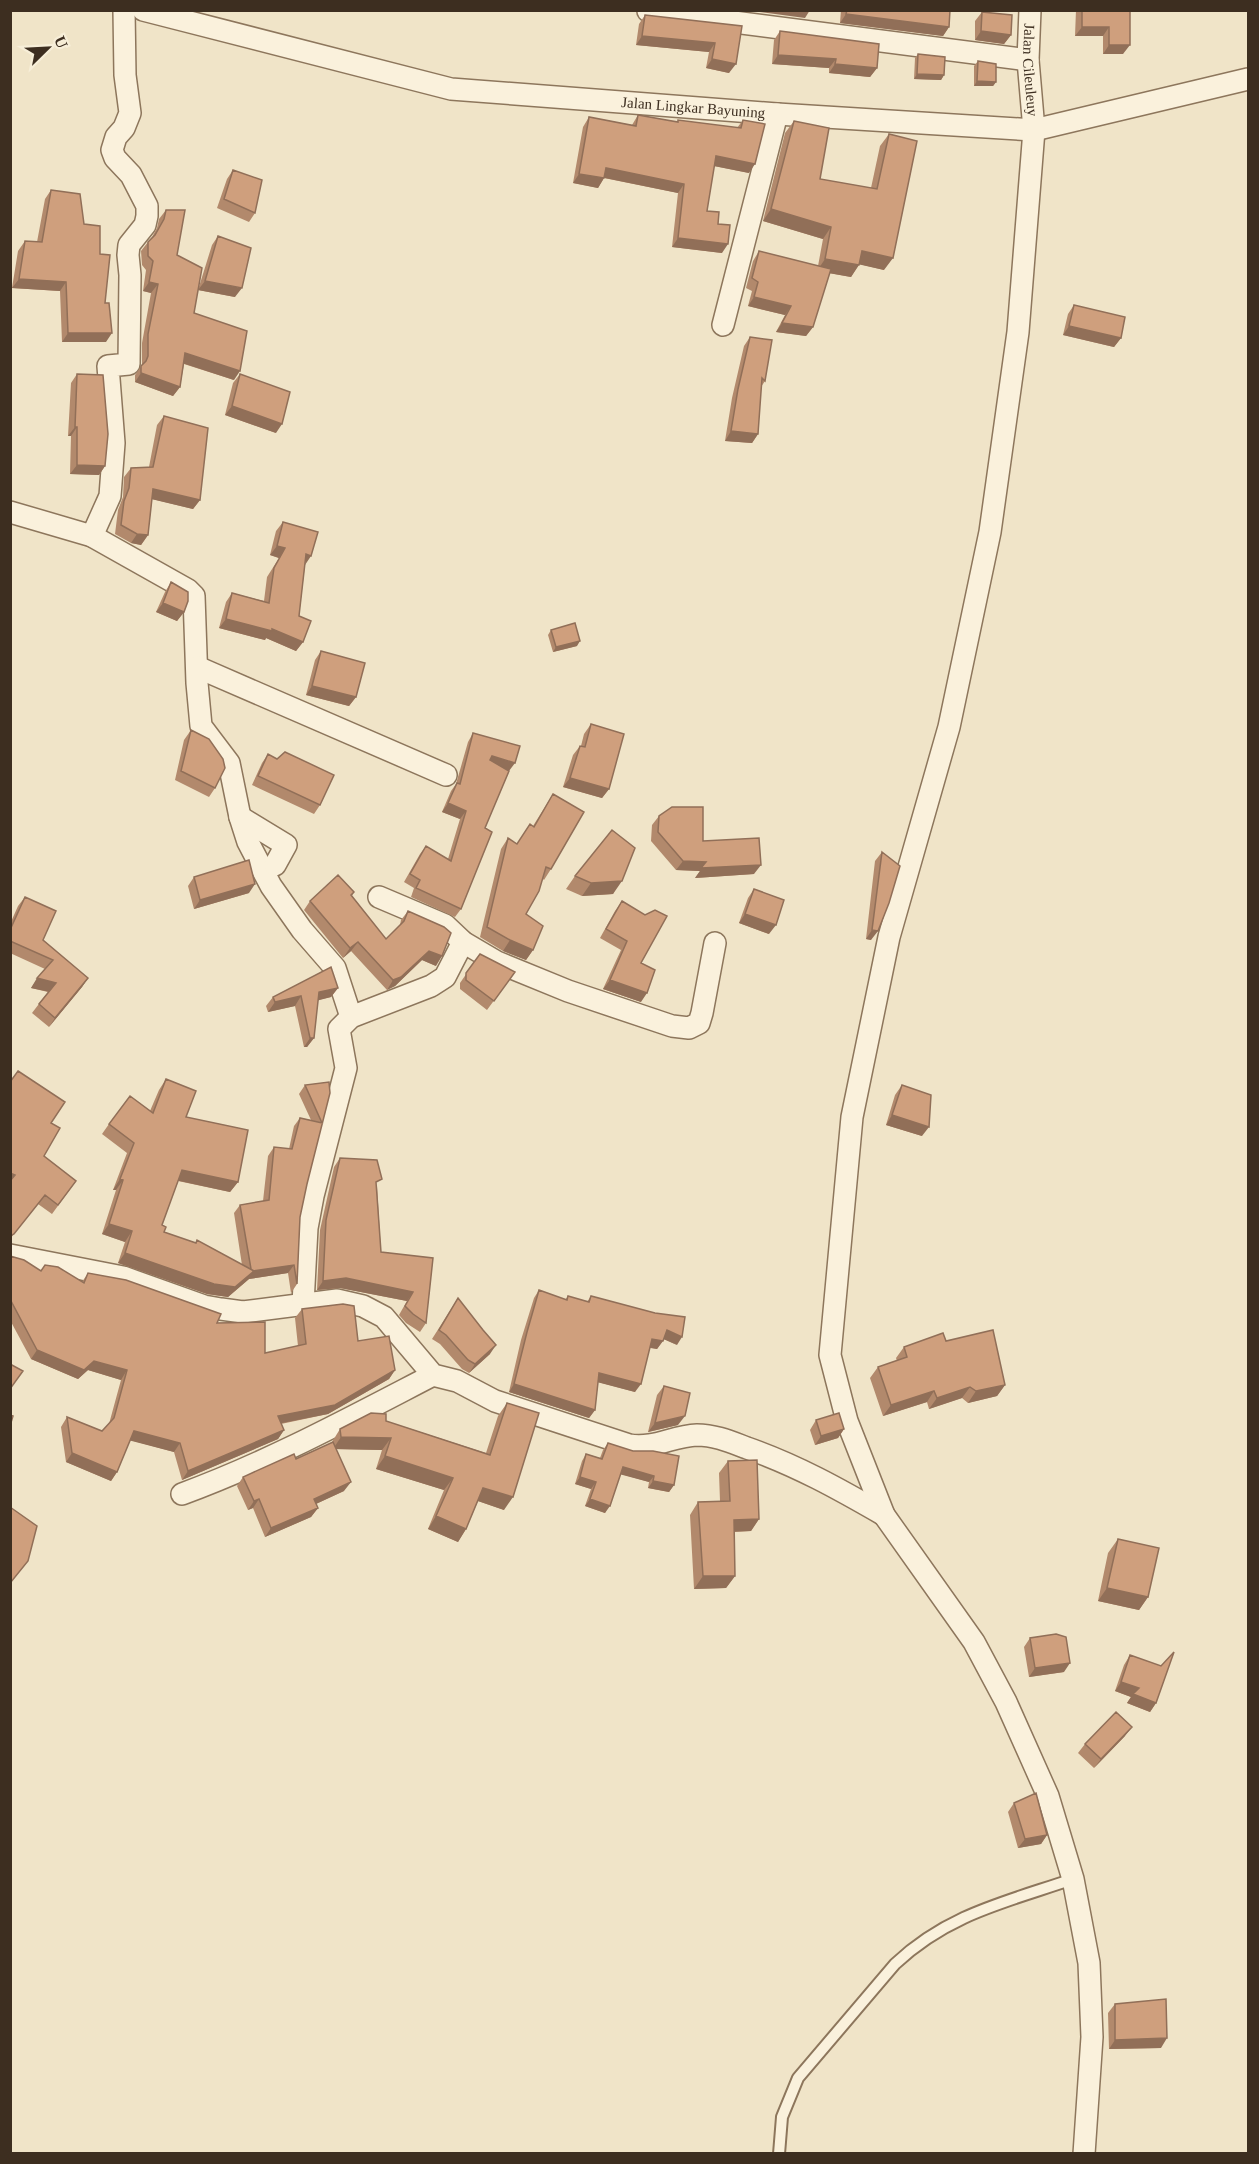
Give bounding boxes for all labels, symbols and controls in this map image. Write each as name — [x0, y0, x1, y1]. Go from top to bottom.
north arrow — [18, 18, 78, 78]
street label: Jalan Cileuleuy — [1020, 23, 1041, 117]
text: U — [51, 33, 72, 51]
street label: Jalan Lingkar Bayuning — [621, 94, 766, 121]

